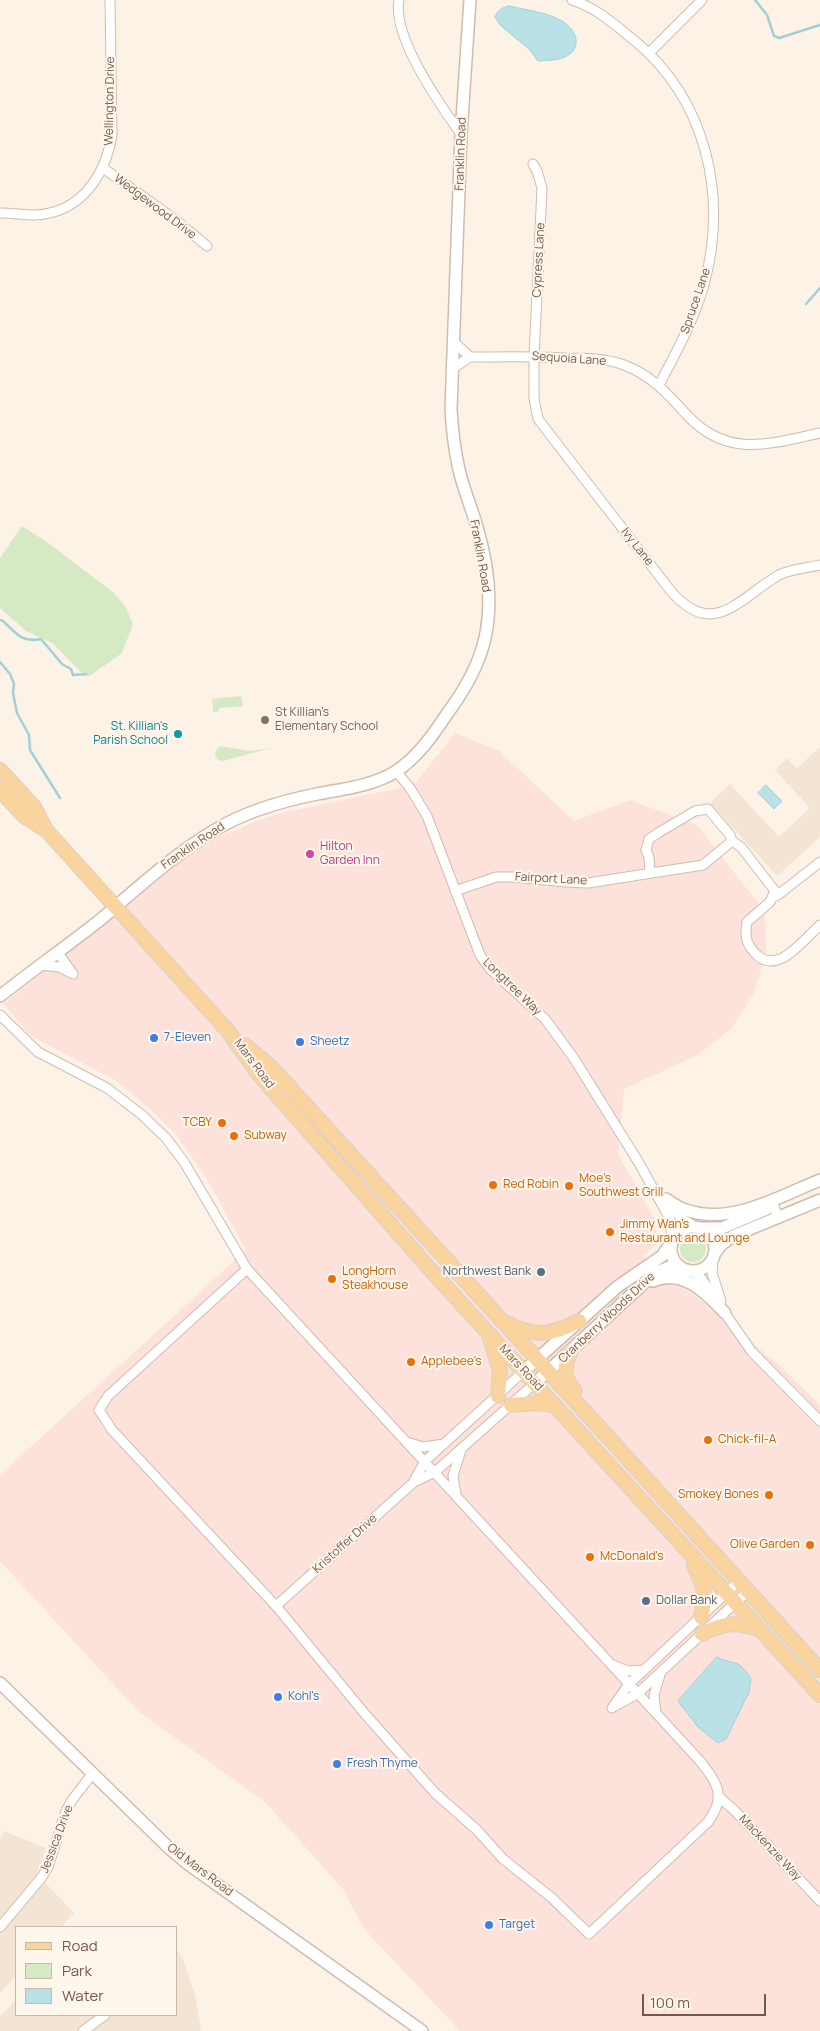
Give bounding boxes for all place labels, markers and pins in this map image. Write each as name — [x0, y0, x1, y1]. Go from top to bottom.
place label: St Killian's Elementary School — [275, 706, 378, 734]
marker: St Killian's Elementary School — [259, 714, 271, 726]
place label: St. Killian's Parish School — [93, 720, 168, 748]
marker: St. Killian's Parish School — [172, 728, 184, 740]
place label: Hilton Garden Inn — [320, 840, 380, 868]
marker: Hilton Garden Inn — [304, 848, 316, 860]
place label: 7-Eleven — [164, 1031, 211, 1045]
marker: 7-Eleven — [148, 1032, 160, 1044]
place label: Sheetz — [310, 1035, 350, 1049]
marker: Sheetz — [294, 1036, 306, 1048]
place label: TCBY — [183, 1116, 212, 1130]
marker: TCBY — [216, 1117, 228, 1129]
place label: Subway — [244, 1129, 287, 1143]
marker: Subway — [228, 1130, 240, 1142]
place label: Moe's Southwest Grill — [579, 1172, 663, 1200]
place label: Red Robin — [503, 1178, 559, 1192]
marker: Red Robin — [487, 1179, 499, 1191]
marker: Moe's Southwest Grill — [563, 1180, 575, 1192]
place label: Jimmy Wan's Restaurant and Lounge — [620, 1218, 749, 1246]
marker: Jimmy Wan's Restaurant and Lounge — [604, 1226, 616, 1238]
place label: LongHorn Steakhouse — [342, 1265, 408, 1293]
place label: Northwest Bank — [443, 1265, 531, 1279]
marker: Northwest Bank — [535, 1266, 547, 1278]
marker: LongHorn Steakhouse — [326, 1273, 338, 1285]
place label: Applebee's — [421, 1355, 482, 1369]
marker: Applebee's — [405, 1356, 417, 1368]
place label: Chick-fil-A — [718, 1433, 776, 1447]
marker: Chick-fil-A — [702, 1434, 714, 1446]
place label: Smokey Bones — [678, 1488, 759, 1502]
marker: Smokey Bones — [763, 1489, 775, 1501]
place label: Olive Garden — [730, 1538, 800, 1552]
marker: Olive Garden — [804, 1539, 816, 1551]
place label: McDonald's — [600, 1550, 663, 1564]
marker: McDonald's — [584, 1551, 596, 1563]
place label: Dollar Bank — [656, 1594, 717, 1608]
marker: Dollar Bank — [640, 1595, 652, 1607]
place label: Kohl's — [288, 1690, 319, 1704]
marker: Kohl's — [272, 1691, 284, 1703]
place label: Fresh Thyme — [347, 1757, 418, 1771]
marker: Fresh Thyme — [331, 1758, 343, 1770]
place label: Target — [499, 1918, 535, 1932]
marker: Target — [483, 1919, 495, 1931]

